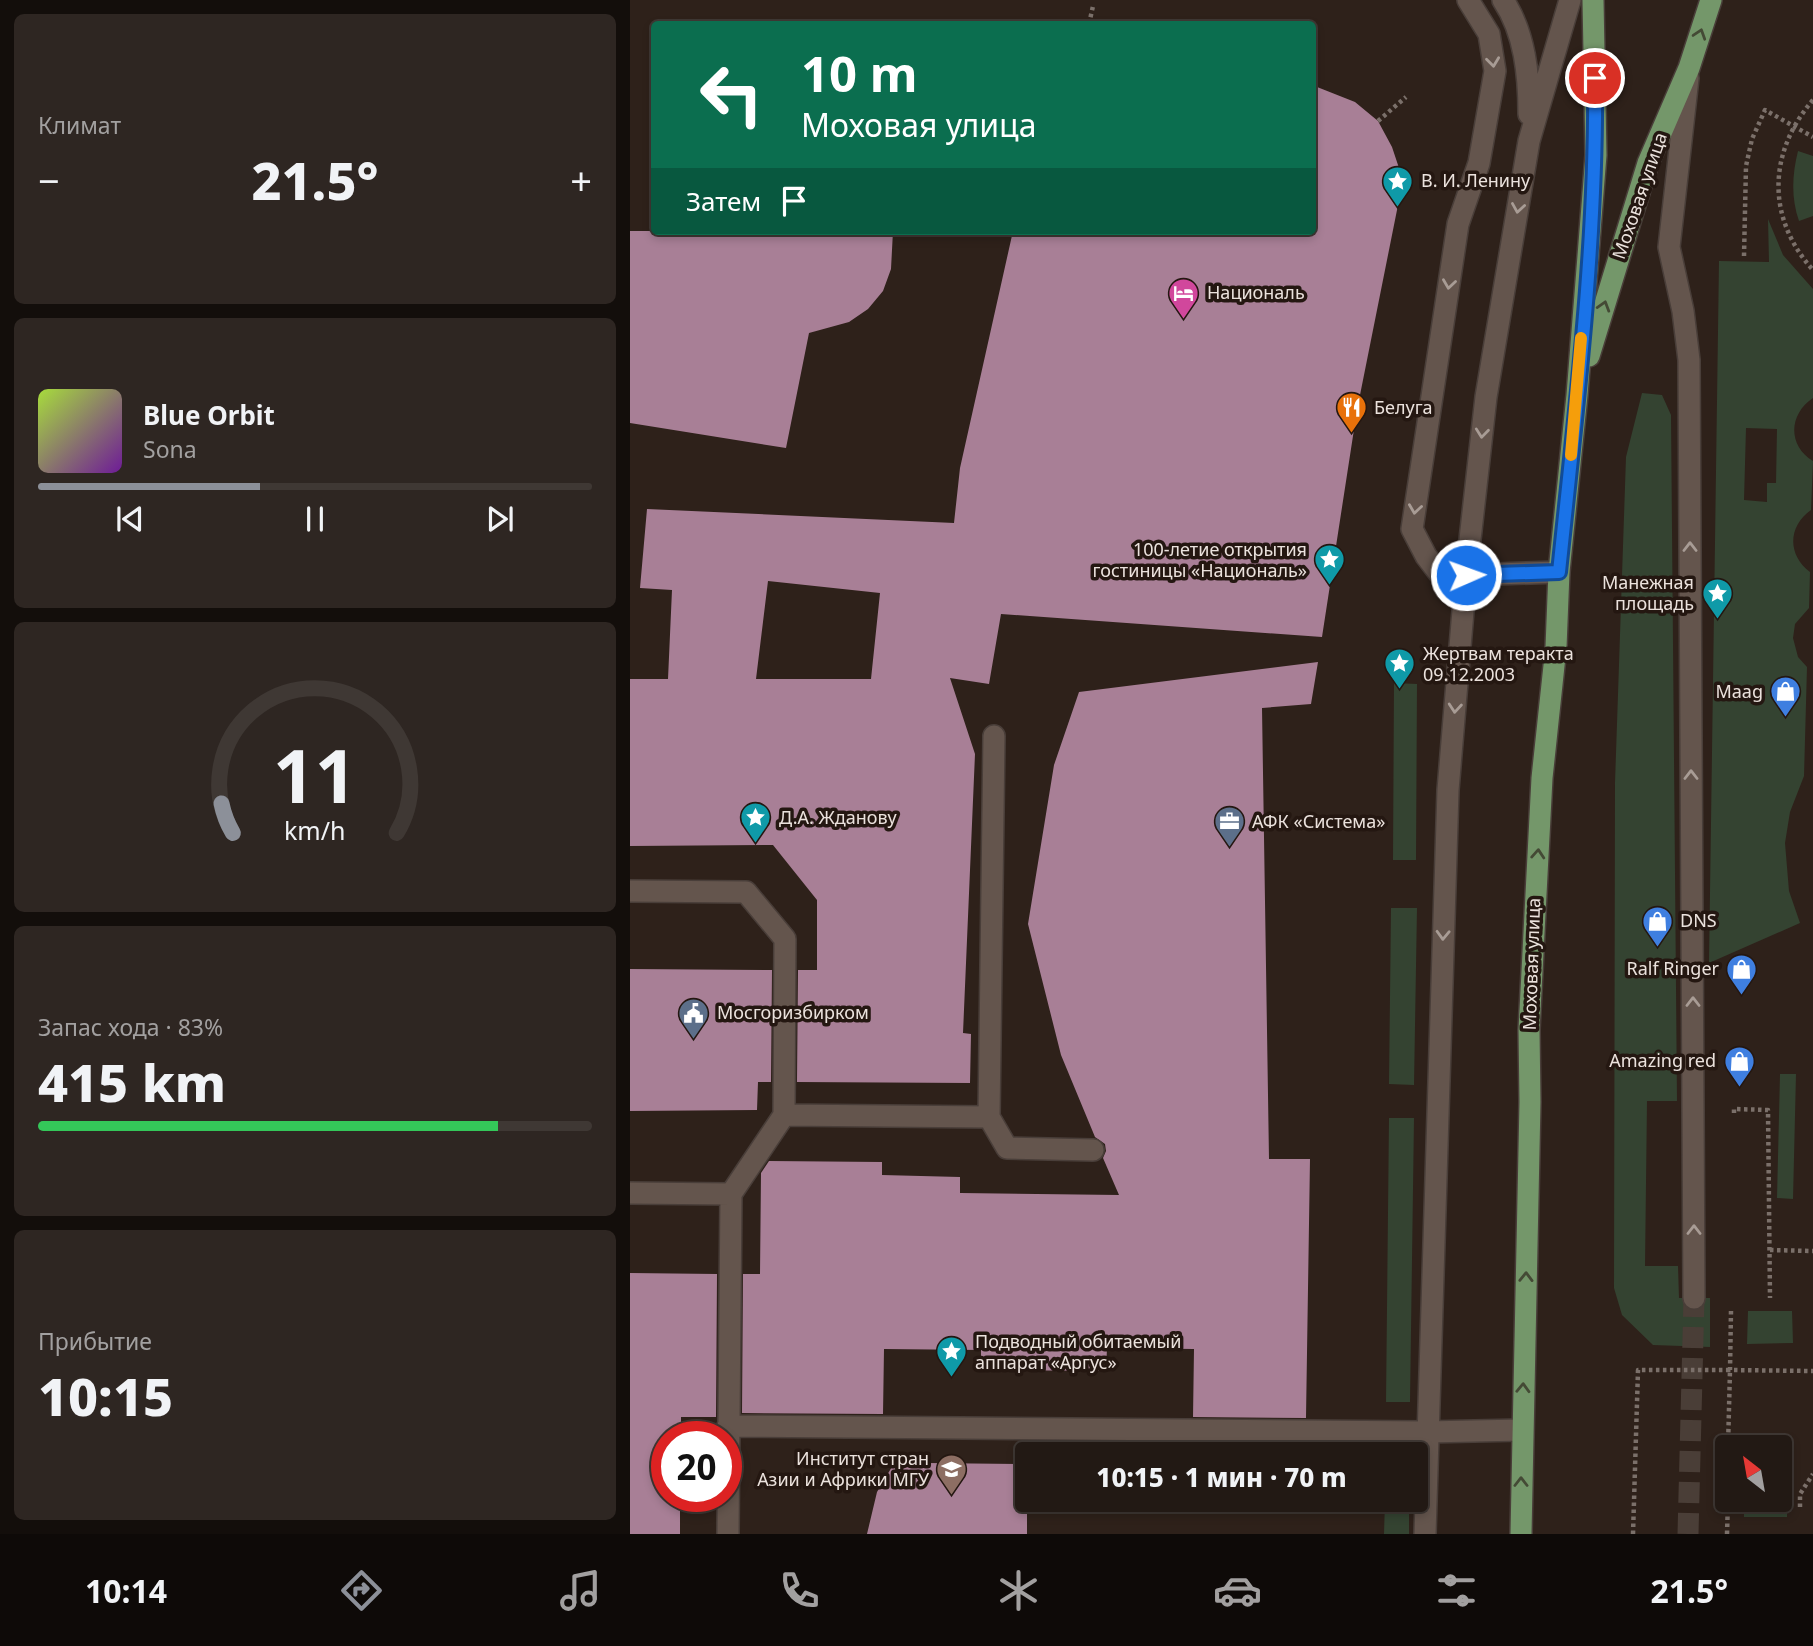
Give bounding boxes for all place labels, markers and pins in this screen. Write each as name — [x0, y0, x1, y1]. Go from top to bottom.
pin — [1565, 48, 1625, 108]
place icon: В. И. Ленину — [1381, 164, 1415, 208]
place label: В. И. Ленину — [1421, 168, 1531, 192]
hotel icon: Националь — [1167, 276, 1201, 320]
place label: Националь — [1207, 280, 1305, 304]
restaurant icon: Белуга — [1334, 391, 1368, 435]
place label: Белуга — [1374, 395, 1433, 419]
place label: 100-летие открытия гостиницы «Националь» — [1093, 537, 1307, 582]
place icon: 100-летие открытия гостиницы «Националь» — [1313, 543, 1347, 587]
place label: Манежная площадь — [1602, 570, 1694, 615]
place icon: Манежная площадь — [1700, 576, 1734, 620]
place label: Жертвам теракта 09.12.2003 — [1423, 641, 1574, 686]
place icon: Жертвам теракта 09.12.2003 — [1383, 647, 1417, 691]
shop icon: Maag — [1769, 675, 1803, 719]
place label: Maag — [1715, 679, 1763, 703]
place icon: Д.А. Жданову — [739, 801, 773, 845]
place label: Д.А. Жданову — [779, 805, 897, 829]
office icon: АФК «Система» — [1212, 805, 1246, 849]
place label: АФК «Система» — [1252, 809, 1385, 833]
shop icon: DNS — [1640, 904, 1674, 948]
place label: DNS — [1680, 908, 1717, 932]
shop icon: Ralf Ringer — [1725, 952, 1759, 996]
place label: Ralf Ringer — [1627, 956, 1720, 980]
public building icon: Мосгоризбирком — [677, 996, 711, 1040]
place label: Мосгоризбирком — [717, 1000, 869, 1024]
shop icon: Amazing red — [1722, 1044, 1756, 1088]
place label: Amazing red — [1609, 1048, 1716, 1072]
place label: Подводный обитаемый аппарат «Аргус» — [975, 1329, 1181, 1374]
place icon: Подводный обитаемый аппарат «Аргус» — [935, 1335, 969, 1379]
place label: Институт стран Азии и Африки МГУ — [757, 1446, 930, 1491]
school or university icon: Институт стран Азии и Африки МГУ — [935, 1452, 969, 1496]

